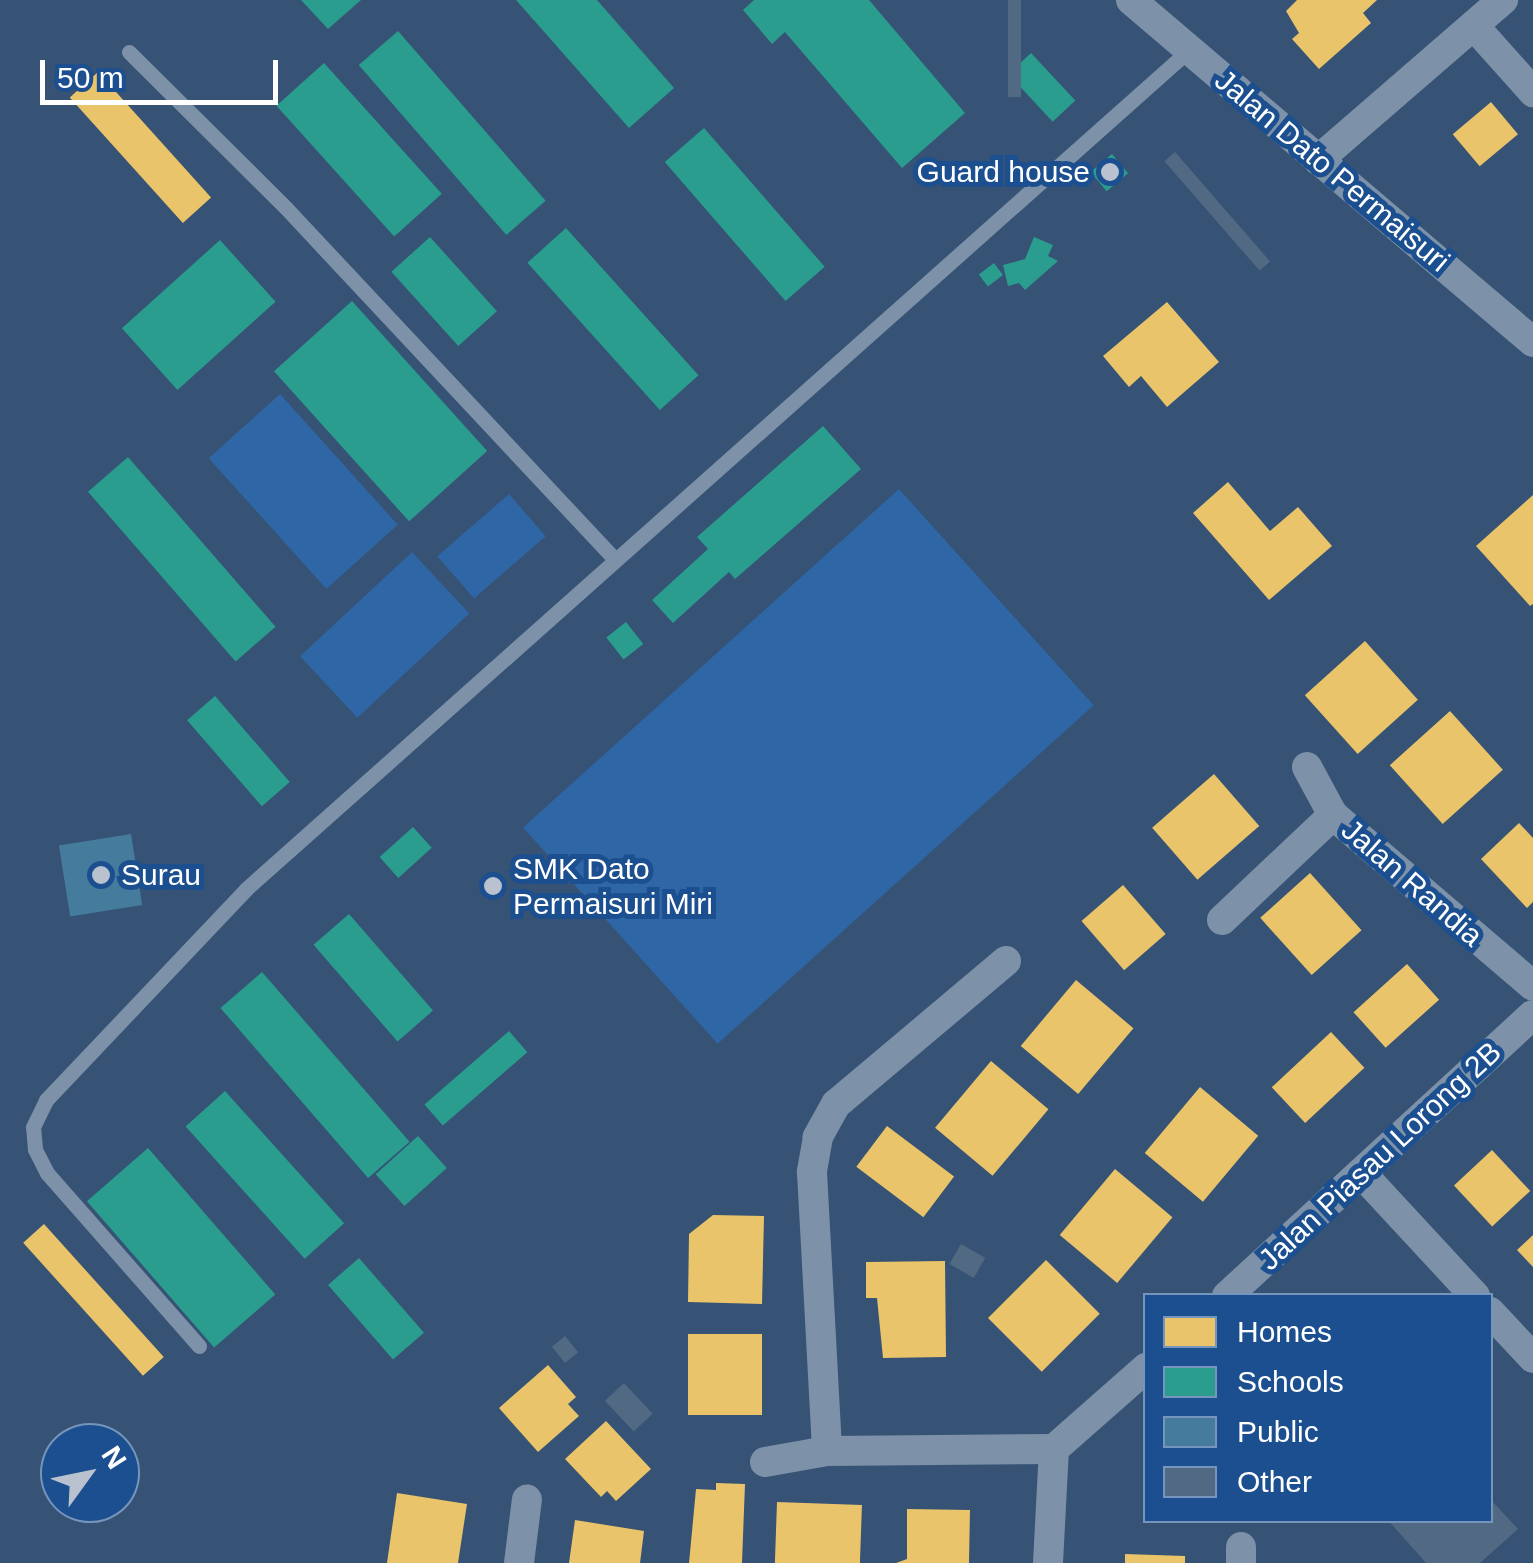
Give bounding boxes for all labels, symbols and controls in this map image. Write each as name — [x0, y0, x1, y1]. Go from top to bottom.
scale bar — [45, 40, 282, 102]
text: 50 m — [57, 61, 124, 94]
street label: Jalan Dato Permaisuri — [1207, 62, 1457, 280]
place label: Guard house — [917, 154, 1090, 190]
marker: Guard house — [1099, 161, 1121, 183]
street label: Jalan Randia — [1334, 812, 1490, 954]
place label: SMK Dato Permaisuri Miri — [513, 851, 713, 922]
place label: Surau — [121, 857, 201, 893]
marker: Surau — [90, 864, 112, 886]
marker: SMK Dato Permaisuri Miri — [482, 875, 504, 897]
street label: Jalan Piasau Lorong 2B — [1251, 1034, 1509, 1278]
legend — [1143, 1293, 1493, 1523]
text: Homes — [1237, 1315, 1332, 1348]
text: Schools — [1237, 1365, 1344, 1398]
text: Public — [1237, 1415, 1319, 1448]
north arrow — [40, 1423, 140, 1523]
text: N — [95, 1441, 132, 1474]
text: Other — [1237, 1465, 1312, 1498]

